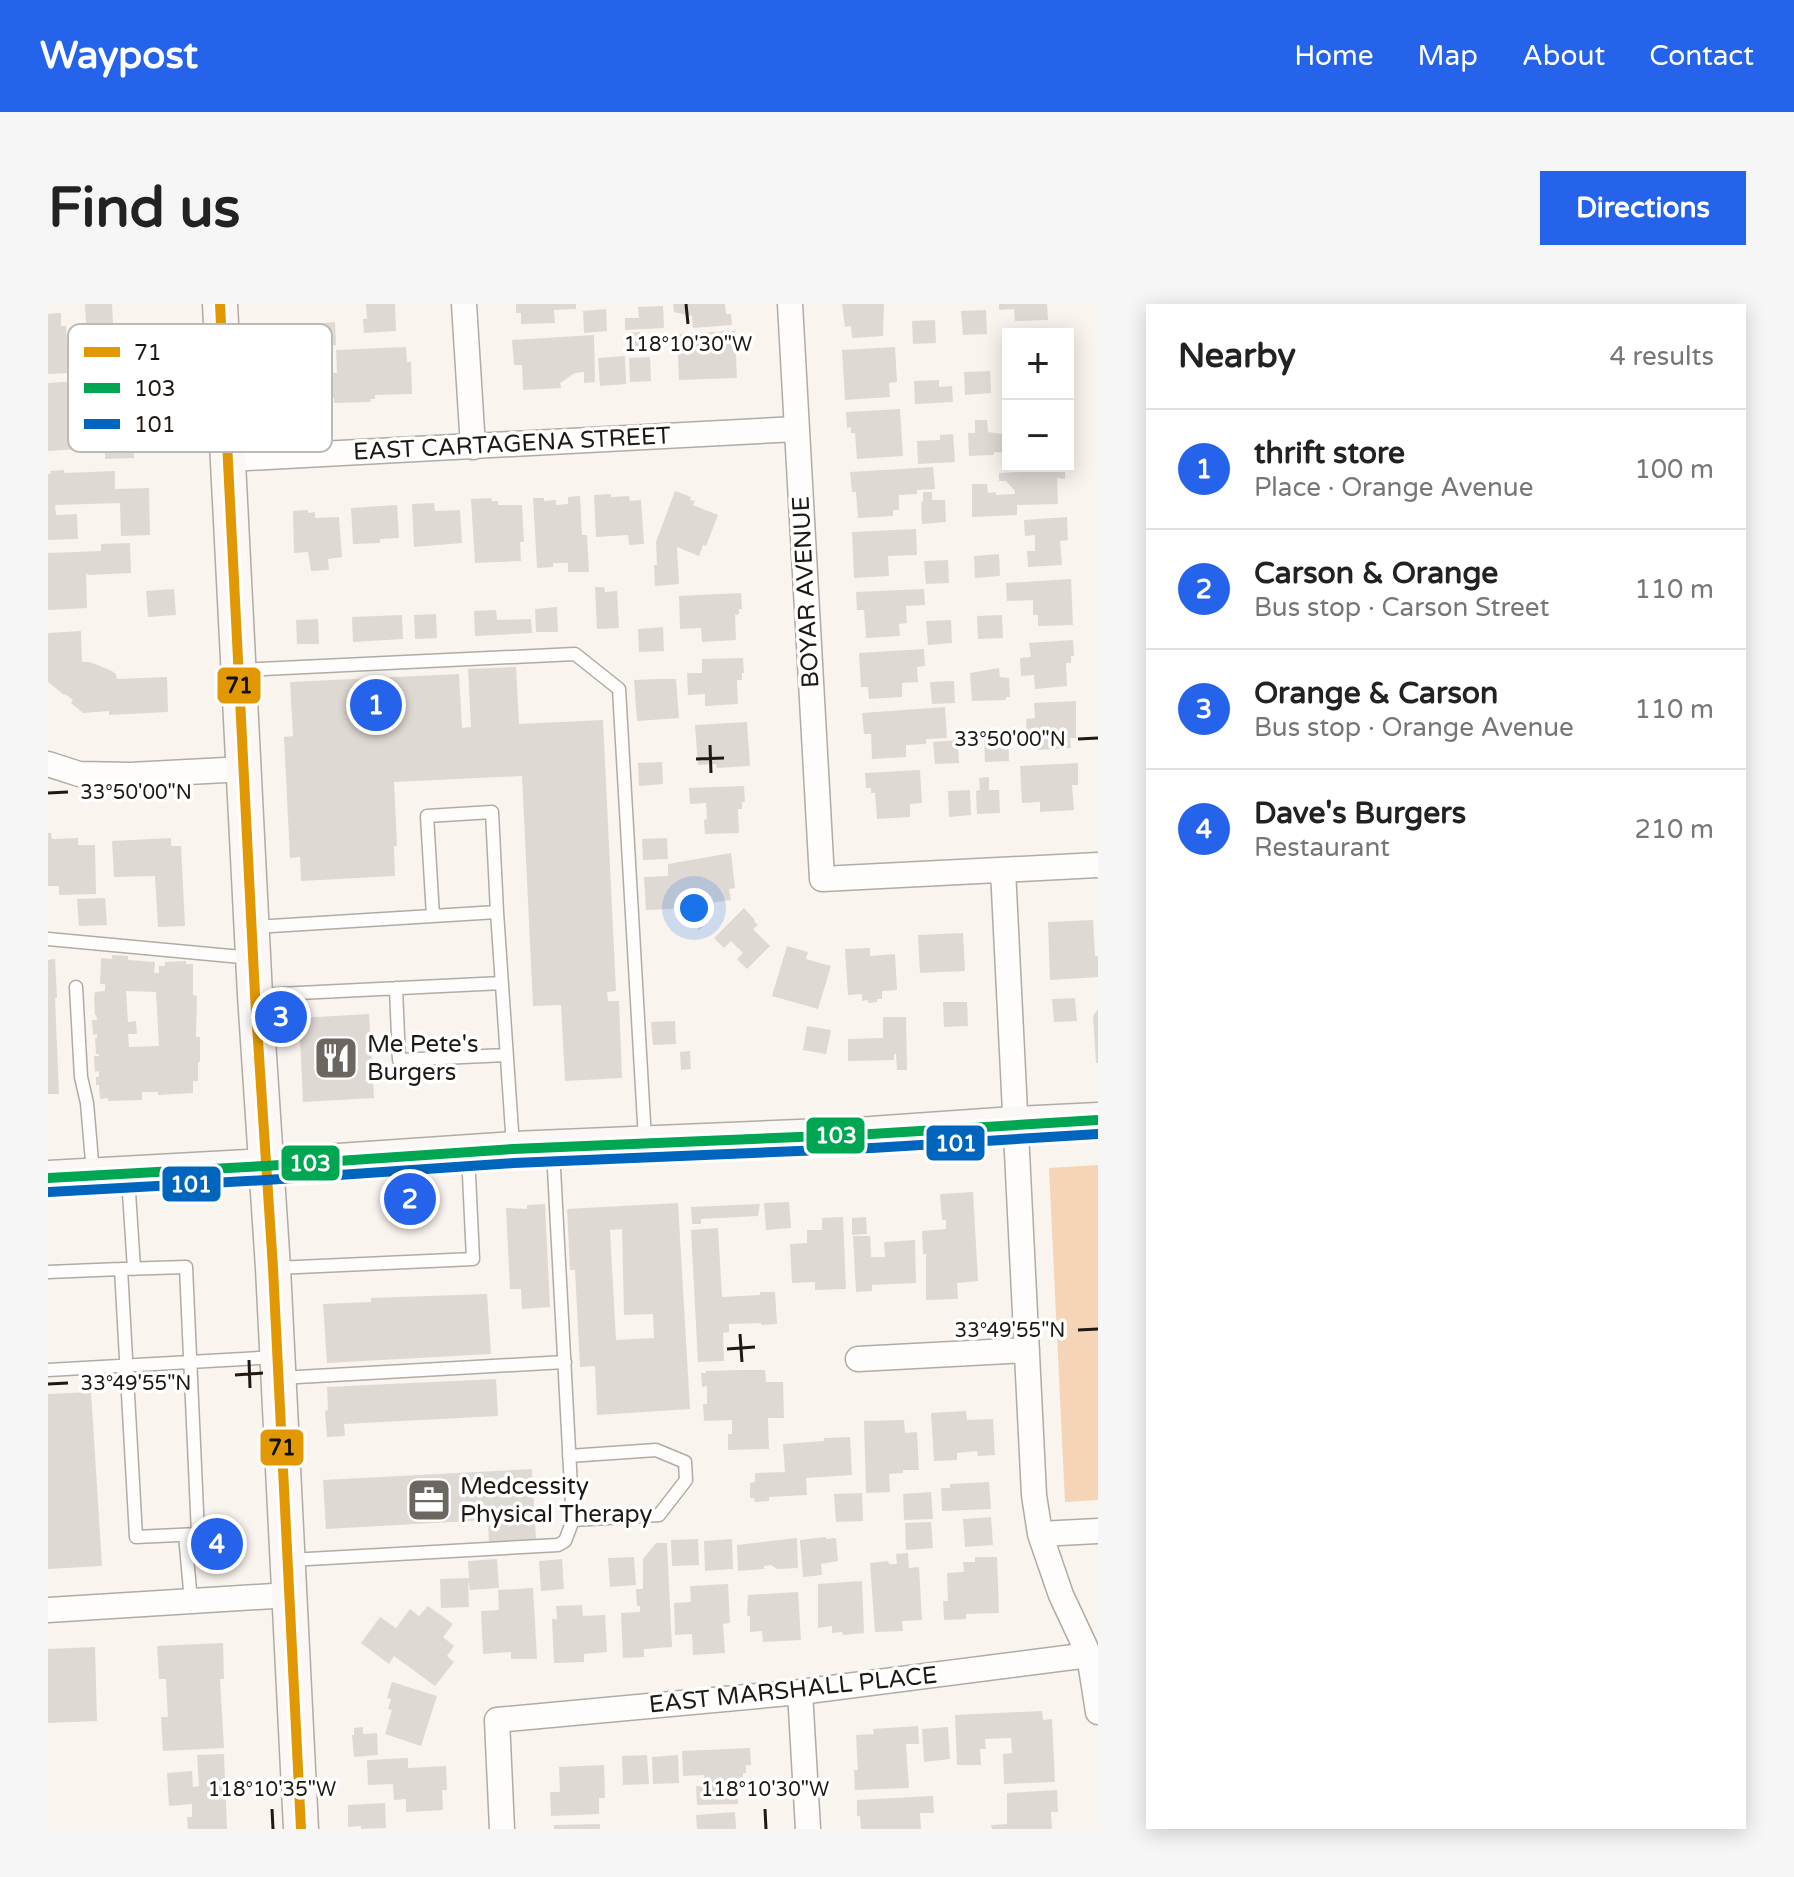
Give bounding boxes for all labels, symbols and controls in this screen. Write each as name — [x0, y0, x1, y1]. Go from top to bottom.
text: Waypost — [40, 33, 198, 79]
text: Home — [1294, 39, 1374, 73]
text: Map — [1418, 39, 1478, 73]
text: About — [1522, 39, 1605, 73]
text: Contact — [1649, 39, 1754, 73]
button: Directions — [1540, 171, 1746, 245]
text: Find us — [48, 175, 240, 242]
legend — [68, 324, 332, 452]
map controls — [1002, 328, 1074, 472]
button: + — [1002, 328, 1074, 400]
text: 118°10'30"W — [624, 333, 752, 357]
text: Nearby — [1178, 336, 1296, 377]
text: 71 — [134, 340, 162, 366]
text: 4 results — [1609, 341, 1714, 372]
text: 103 — [134, 376, 175, 402]
button: − — [1002, 400, 1074, 472]
text: 101 — [134, 412, 175, 438]
street label: EAST CARTAGENA STREET — [352, 421, 672, 467]
text: thrift store — [1254, 435, 1405, 472]
text: 1 — [1196, 454, 1212, 485]
text: 100 m — [1634, 454, 1714, 485]
text: Place · Orange Avenue — [1254, 472, 1533, 503]
street label: BOYAR AVENUE — [786, 495, 826, 689]
text: Carson & Orange — [1254, 555, 1498, 592]
text: 2 — [1196, 574, 1212, 605]
text: 110 m — [1634, 574, 1714, 605]
text: Bus stop · Carson Street — [1254, 592, 1549, 623]
line badge: 71 — [216, 666, 262, 705]
text: 71 — [225, 673, 253, 699]
pin: 1 — [350, 675, 402, 735]
text: Orange & Carson — [1254, 675, 1498, 712]
text: 3 — [1196, 694, 1212, 725]
text: 110 m — [1634, 694, 1714, 725]
text: Bus stop · Orange Avenue — [1254, 712, 1574, 743]
text: 33°50'00"N — [954, 728, 1066, 752]
text: 33°50'00"N — [80, 781, 192, 805]
text: Dave's Burgers — [1254, 795, 1466, 832]
text: 4 — [1196, 814, 1212, 845]
text: 210 m — [1634, 814, 1714, 845]
text: Restaurant — [1254, 832, 1390, 863]
your location — [674, 888, 714, 928]
pin: 3 — [255, 987, 307, 1047]
place label: Me Pete's Burgers — [367, 1030, 478, 1087]
restaurant icon: Me Pete's Burgers — [312, 1034, 360, 1082]
line badge: 103 — [805, 1116, 866, 1155]
text: 103 — [815, 1123, 857, 1149]
line badge: 101 — [925, 1124, 986, 1162]
text: 101 — [935, 1131, 977, 1157]
line badge: 103 — [280, 1144, 341, 1182]
text: 103 — [289, 1151, 331, 1177]
line badge: 101 — [161, 1165, 222, 1203]
pin: 2 — [384, 1169, 436, 1229]
text: 101 — [170, 1172, 212, 1198]
text: 33°49'55"N — [955, 1319, 1065, 1343]
text: 33°49'55"N — [81, 1372, 191, 1396]
line badge: 71 — [259, 1428, 305, 1467]
text: 71 — [268, 1435, 296, 1461]
place label: Medcessity Physical Therapy — [460, 1472, 653, 1529]
office icon: Medcessity Physical Therapy — [405, 1476, 453, 1524]
pin: 4 — [191, 1514, 243, 1574]
street label: EAST MARSHALL PLACE — [647, 1660, 939, 1720]
text: 118°10'35"W — [208, 1778, 336, 1802]
text: 118°10'30"W — [701, 1778, 829, 1802]

